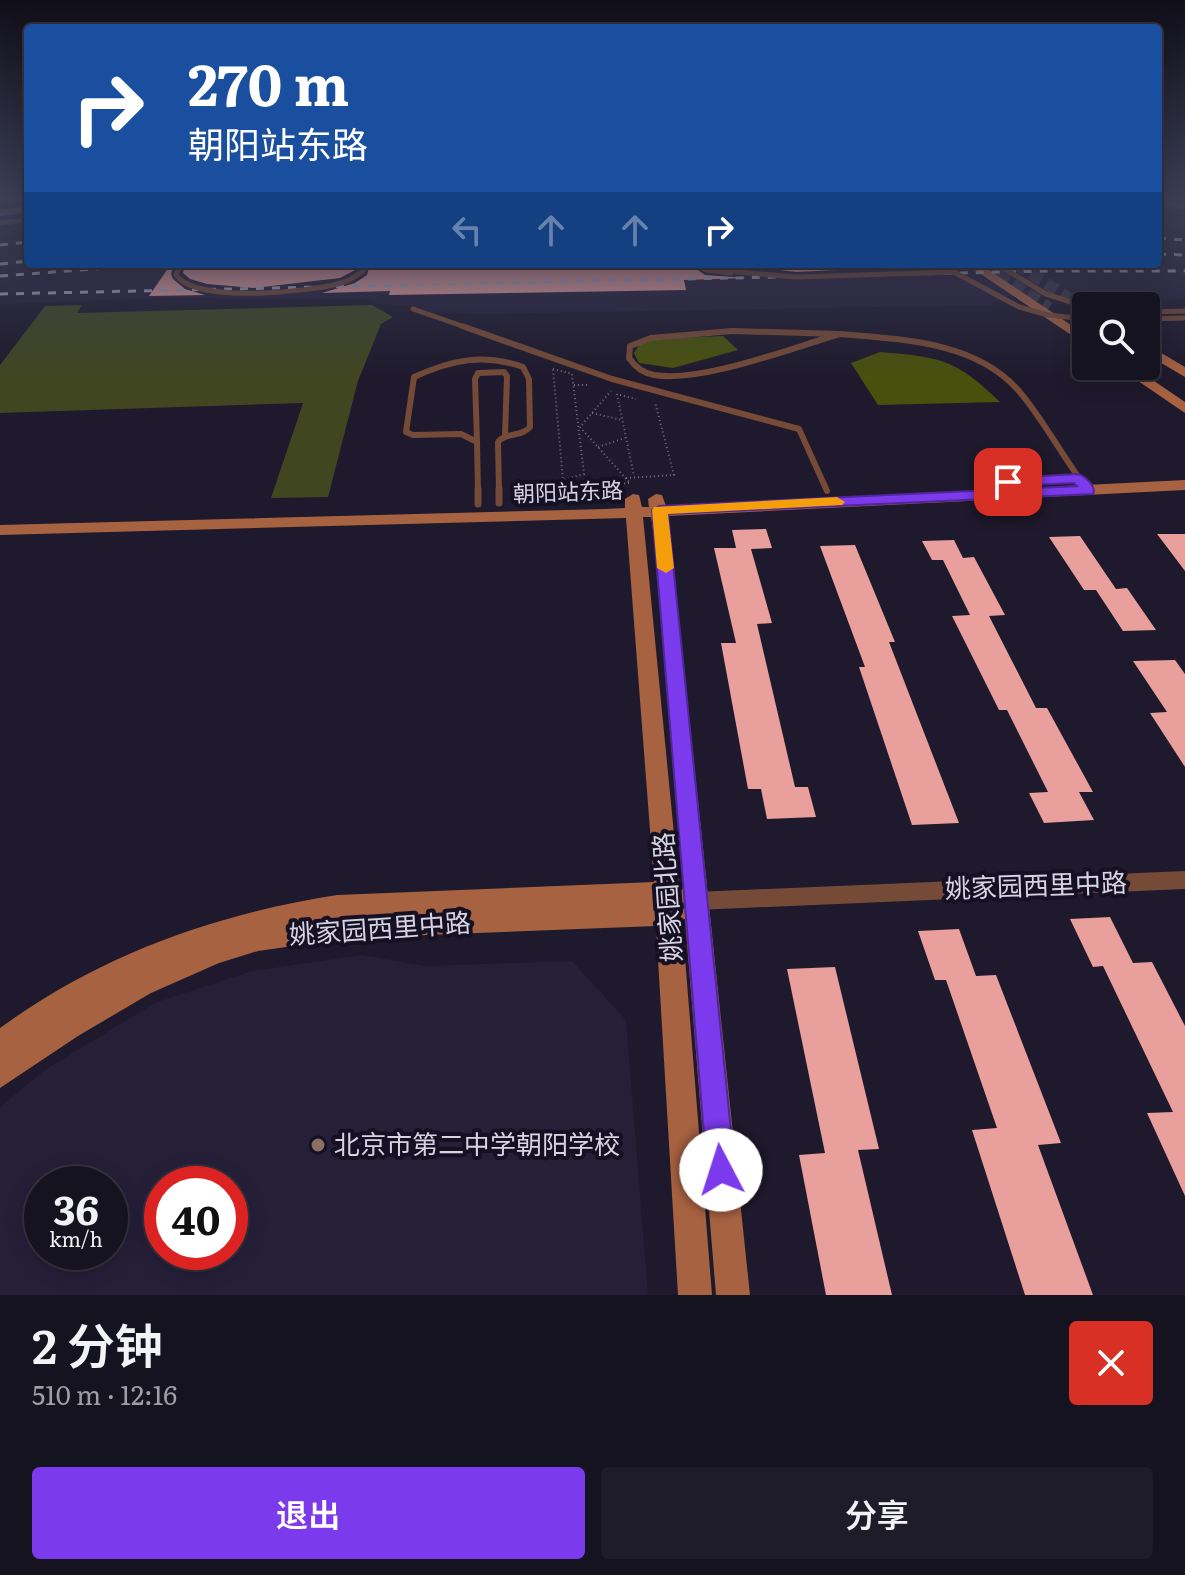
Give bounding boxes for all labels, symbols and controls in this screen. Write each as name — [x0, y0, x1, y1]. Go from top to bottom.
text: 270 m — [188, 40, 349, 123]
icon: right — [56, 56, 160, 160]
text: 朝阳站东路 — [188, 116, 368, 169]
icon: left — [445, 208, 489, 252]
icon: ahead — [529, 208, 573, 252]
icon: ahead — [613, 208, 657, 252]
icon: right — [697, 208, 741, 252]
map controls — [1072, 292, 1160, 380]
button: search — [1072, 292, 1160, 380]
pin — [974, 448, 1042, 516]
icon: arrive — [986, 460, 1030, 504]
street label: 朝阳站东路 — [512, 472, 623, 509]
street label: 姚家园北路 — [642, 831, 689, 963]
street label: 姚家园西里中路 — [944, 861, 1128, 906]
street label: 姚家园西里中路 — [288, 901, 472, 952]
place label: 北京市第二中学朝阳学校 — [334, 1123, 620, 1162]
position arrow — [679, 1128, 763, 1212]
marker: 北京市第二中学朝阳学校 — [309, 1136, 327, 1154]
speed limit sign: 40 — [144, 1166, 248, 1270]
text: 36 — [53, 1178, 99, 1237]
text: km/h — [49, 1223, 103, 1253]
text: 2 分钟 — [32, 1308, 163, 1379]
button: close — [1069, 1321, 1153, 1405]
text: 510 m · 12:16 — [32, 1374, 177, 1413]
button: 退出 — [32, 1467, 585, 1559]
button: 分享 — [601, 1467, 1153, 1559]

